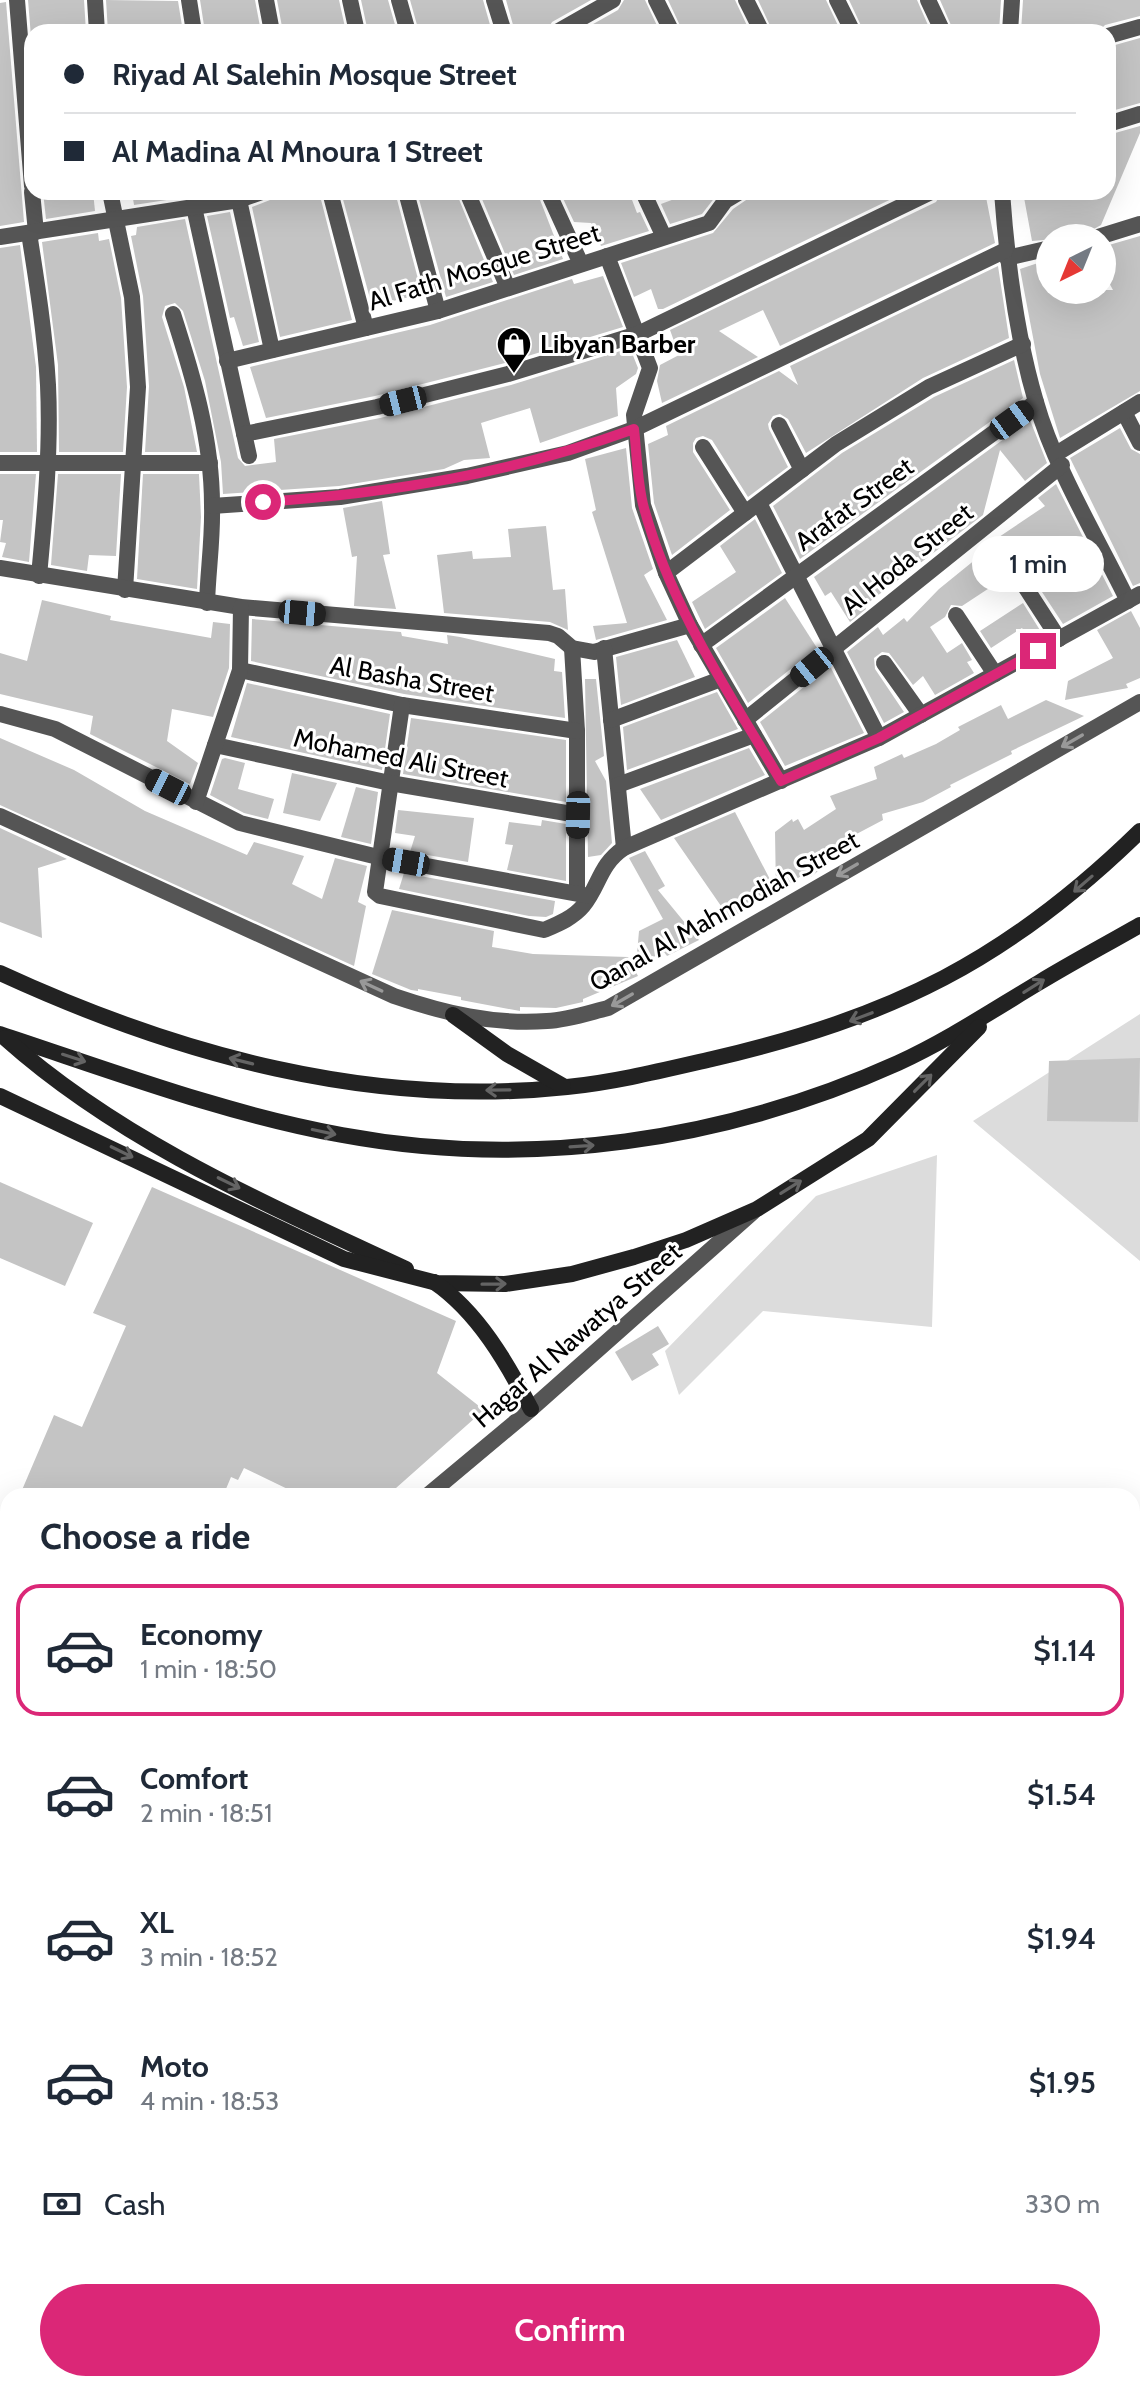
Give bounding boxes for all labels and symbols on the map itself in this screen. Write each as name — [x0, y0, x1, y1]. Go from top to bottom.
street label: Al Fath Mosque Street — [364, 216, 604, 318]
north arrow — [1036, 224, 1116, 304]
shop icon: Libyan Barber — [495, 325, 533, 375]
place label: Libyan Barber — [540, 328, 696, 360]
car — [377, 384, 429, 418]
car — [986, 396, 1038, 444]
street label: Arafat Street — [789, 450, 920, 558]
route start — [245, 484, 281, 520]
street label: Al Hoda Street — [835, 496, 979, 622]
callout: 1 min — [972, 535, 1104, 591]
car — [277, 599, 327, 627]
route end — [1020, 633, 1056, 669]
car — [786, 643, 838, 691]
street label: Al Basha Street — [328, 649, 497, 709]
street label: Mohamed Ali Street — [291, 721, 511, 795]
one-way arrow — [1061, 734, 1085, 749]
car — [141, 765, 195, 809]
car — [566, 791, 590, 839]
street label: Qanal Al Mahmodiah Street — [584, 823, 864, 998]
car — [380, 846, 432, 878]
one-way arrow — [836, 863, 859, 879]
one-way arrow — [1074, 875, 1094, 893]
one-way arrow — [359, 977, 384, 992]
one-way arrow — [1022, 978, 1044, 995]
one-way arrow — [610, 993, 634, 1008]
one-way arrow — [849, 1011, 874, 1025]
one-way arrow — [61, 1051, 87, 1066]
one-way arrow — [228, 1053, 254, 1068]
one-way arrow — [913, 1074, 932, 1093]
one-way arrow — [485, 1082, 512, 1098]
one-way arrow — [310, 1125, 336, 1140]
one-way arrow — [568, 1138, 595, 1153]
one-way arrow — [109, 1145, 133, 1161]
one-way arrow — [217, 1176, 241, 1192]
one-way arrow — [780, 1178, 802, 1195]
street label: Hagar Al Nawatya Street — [466, 1236, 688, 1434]
one-way arrow — [480, 1276, 507, 1291]

